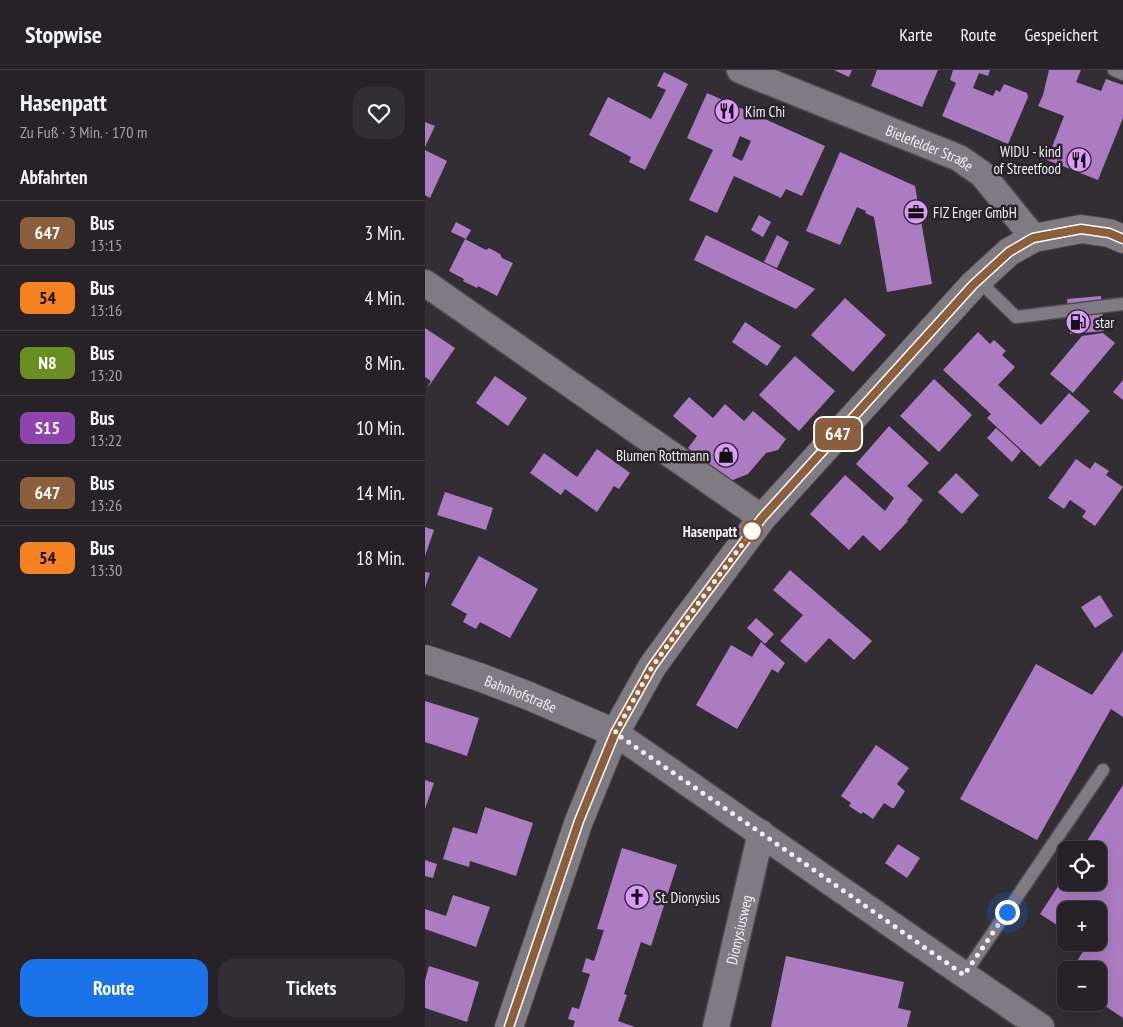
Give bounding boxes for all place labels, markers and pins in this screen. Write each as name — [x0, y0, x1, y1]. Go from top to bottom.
restaurant icon: Kim Chi — [714, 98, 740, 124]
place label: Kim Chi — [745, 102, 785, 121]
place label: WIDU - kind of Streetfood — [993, 142, 1061, 178]
restaurant icon: WIDU - kind of Streetfood — [1066, 147, 1092, 173]
office icon: FIZ Enger GmbH — [903, 199, 929, 225]
place label: FIZ Enger GmbH — [933, 203, 1017, 222]
fuel station icon: star — [1065, 309, 1091, 335]
place label: star — [1095, 313, 1115, 332]
shop icon: Blumen Rottmann — [713, 442, 739, 468]
place label: Blumen Rottmann — [616, 446, 709, 465]
marker: Hasenpatt — [741, 520, 763, 542]
place label: Hasenpatt — [683, 522, 738, 541]
church icon: St. Dionysius — [624, 884, 650, 910]
place label: St. Dionysius — [655, 888, 720, 907]

